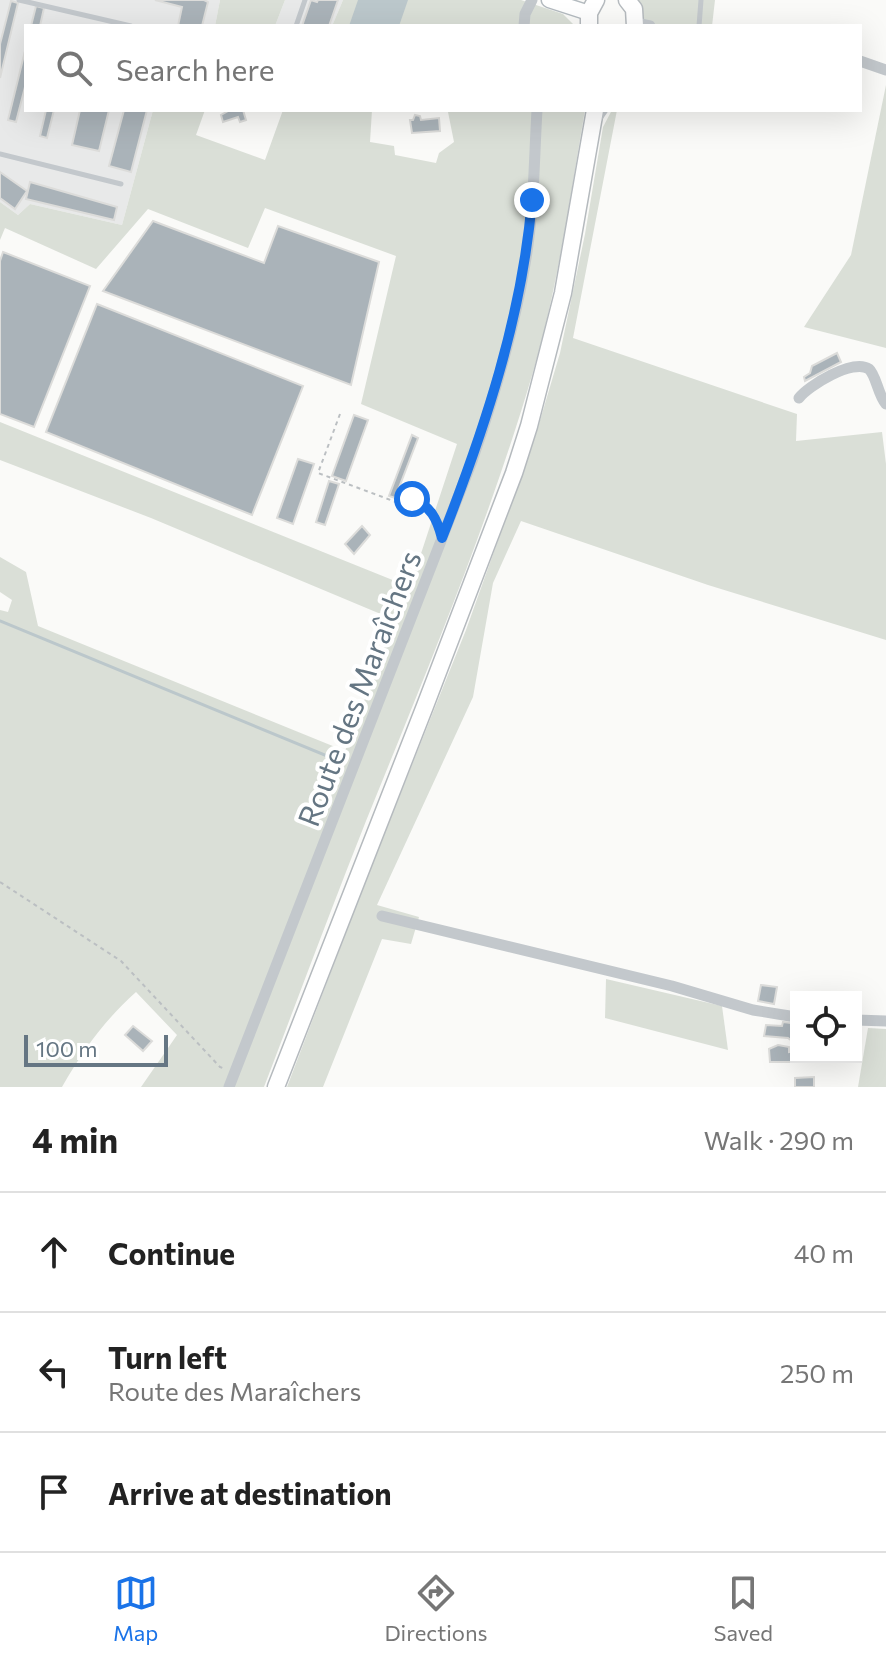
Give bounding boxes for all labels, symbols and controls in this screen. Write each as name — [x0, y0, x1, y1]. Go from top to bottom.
search box — [24, 24, 862, 112]
icon: search — [52, 46, 96, 90]
text: Search here — [116, 50, 275, 87]
route end — [514, 182, 550, 218]
route start — [394, 481, 430, 517]
street label: Route des Maraîchers — [288, 545, 428, 831]
map controls — [790, 991, 862, 1063]
button: locate — [790, 991, 862, 1063]
scale bar — [24, 1031, 168, 1067]
text: 100 m — [36, 1035, 98, 1062]
text: 4 min — [32, 1118, 118, 1160]
text: Walk · 290 m — [704, 1124, 854, 1155]
icon: ahead — [32, 1230, 76, 1274]
text: Continue — [108, 1234, 235, 1271]
text: 40 m — [794, 1237, 854, 1268]
text: Turn left — [108, 1338, 227, 1375]
icon: left — [32, 1350, 76, 1394]
text: 250 m — [780, 1357, 854, 1388]
text: Route des Maraîchers — [108, 1375, 361, 1406]
icon: arrive — [32, 1470, 76, 1514]
text: Arrive at destination — [108, 1474, 392, 1511]
tab: Map — [113, 1571, 158, 1646]
tab: Directions — [384, 1571, 488, 1646]
tab: Saved — [714, 1571, 773, 1646]

